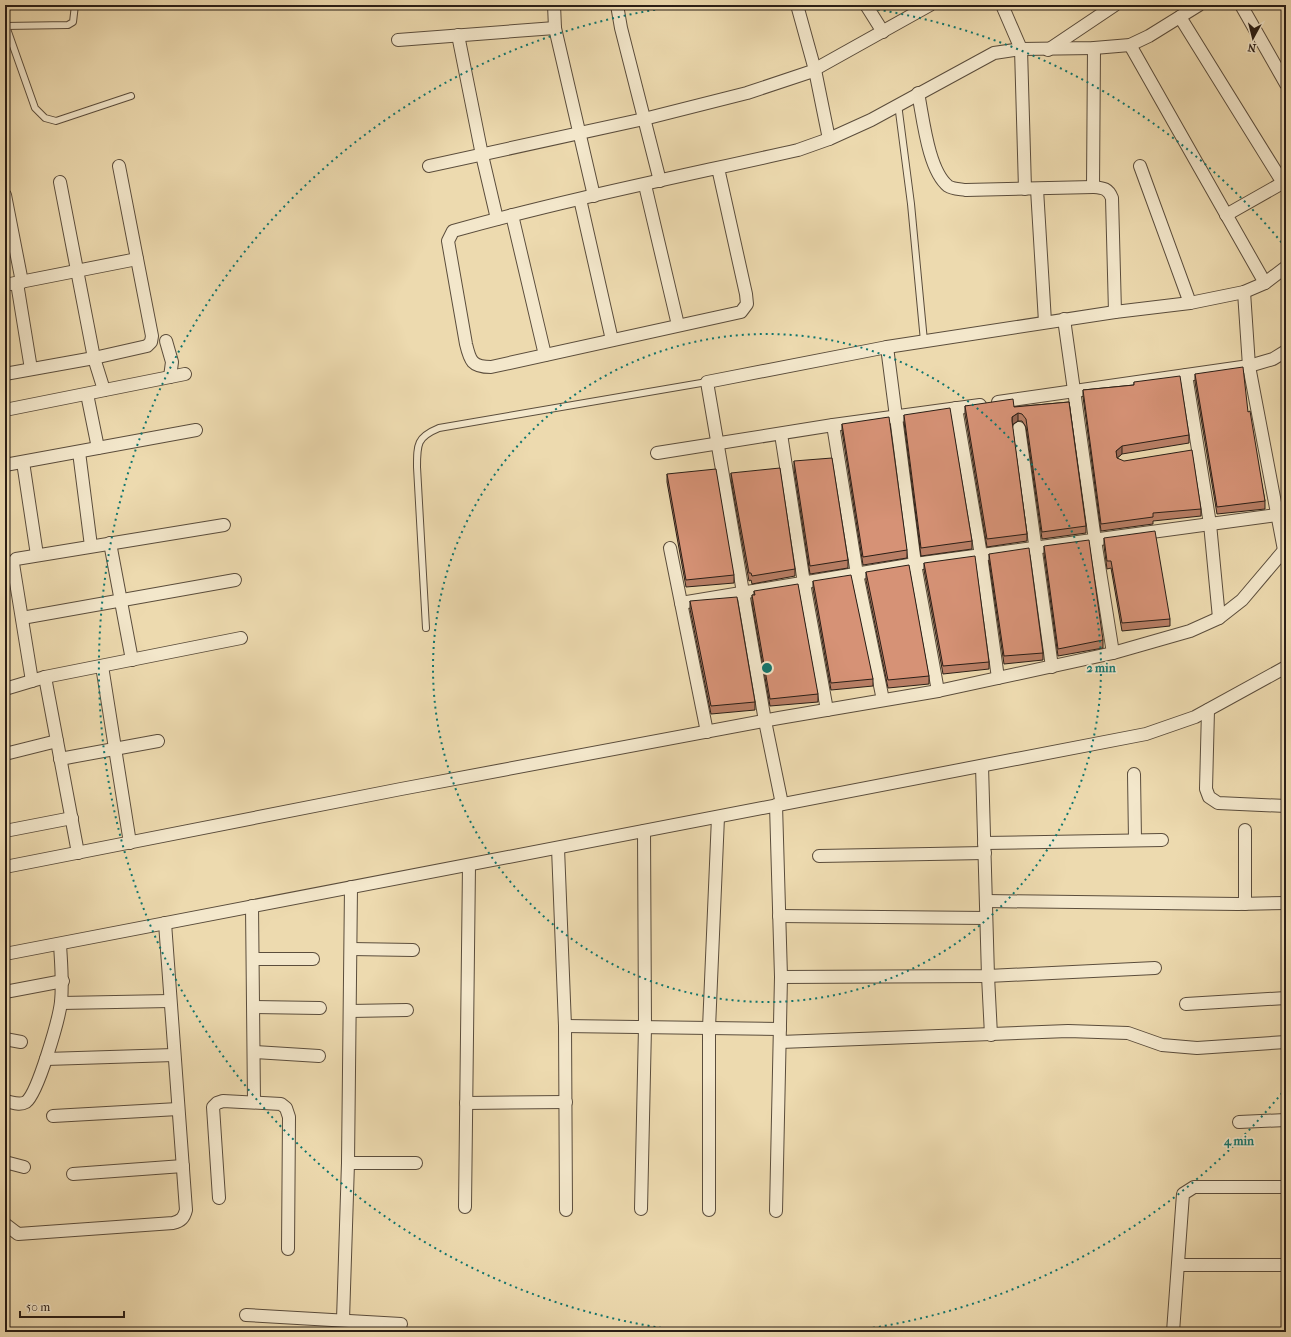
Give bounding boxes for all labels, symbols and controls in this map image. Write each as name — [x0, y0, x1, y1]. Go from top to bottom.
north arrow — [1233, 18, 1273, 58]
text: N — [1246, 40, 1257, 54]
centre of rings — [760, 661, 774, 675]
text: 2 min — [1086, 661, 1117, 675]
text: 4 min — [1223, 1134, 1255, 1149]
scale bar — [20, 1293, 124, 1319]
text: 50 m — [26, 1300, 50, 1314]

